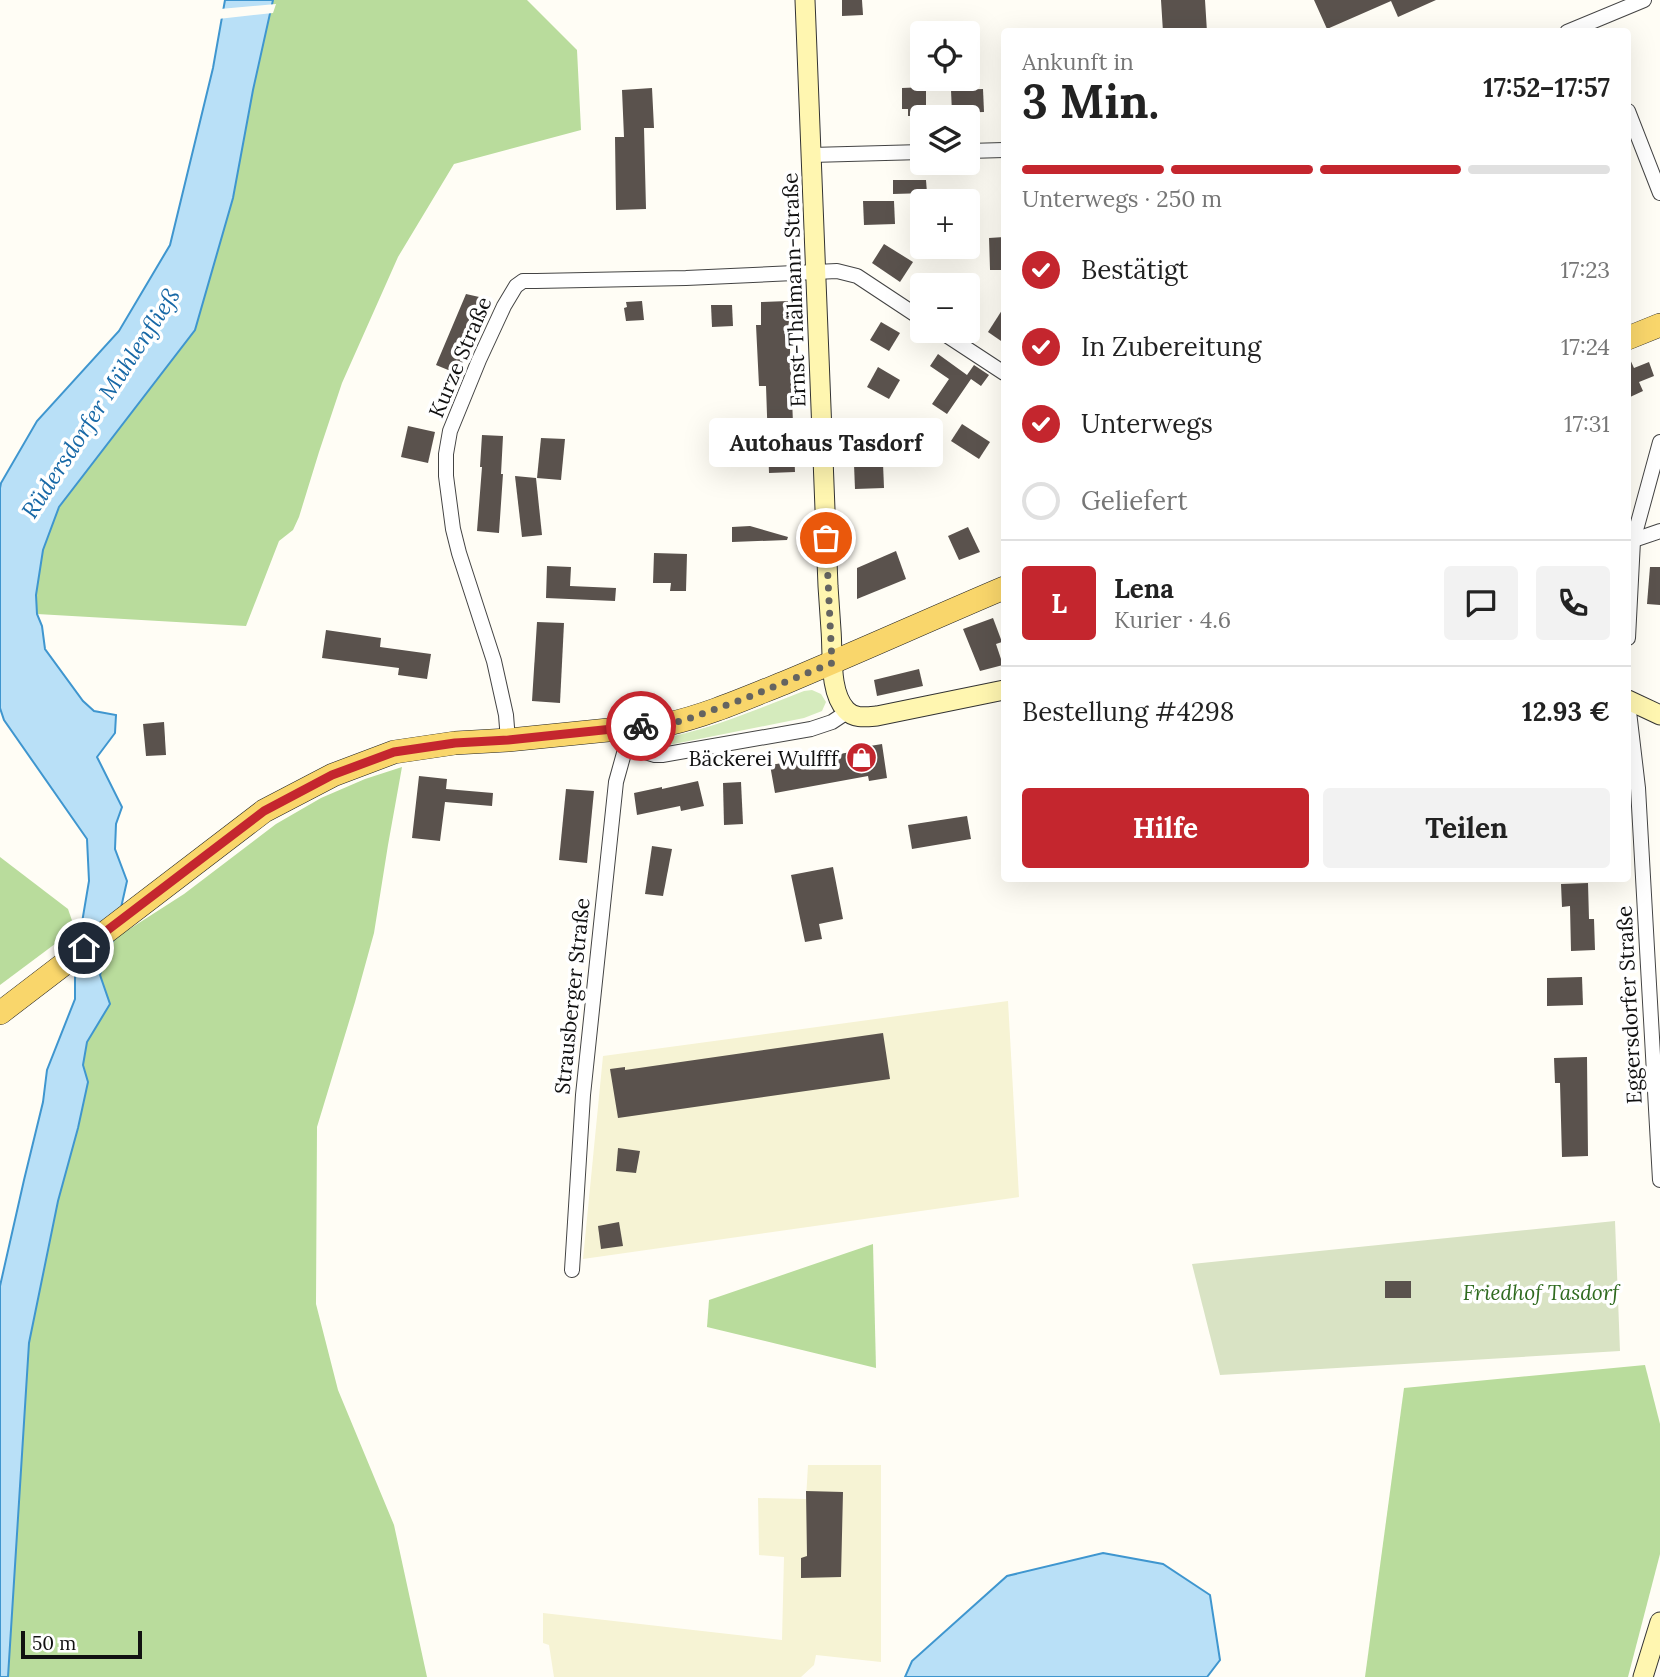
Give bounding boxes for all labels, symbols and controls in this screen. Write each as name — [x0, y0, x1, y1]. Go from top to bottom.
map controls — [910, 21, 980, 343]
button: locate — [910, 21, 980, 91]
text: Ankunft in — [1022, 47, 1134, 76]
text: 17:52–17:57 — [1483, 71, 1610, 104]
text: 3 Min. — [1022, 72, 1159, 131]
button: layers — [910, 105, 980, 175]
street label: Ernst-Thälmann-Straße — [776, 172, 812, 408]
text: Unterwegs · 250 m — [1022, 184, 1222, 213]
button: + — [910, 189, 980, 259]
icon: check — [1022, 251, 1060, 289]
text: Bestätigt — [1081, 253, 1188, 286]
text: 17:23 — [1560, 255, 1610, 284]
button: − — [910, 273, 980, 343]
water label: Rüdersdorfer Mühlenfließ — [15, 282, 185, 524]
street label: Kurze Straße — [422, 293, 498, 421]
icon: check — [1022, 328, 1060, 366]
text: In Zubereitung — [1081, 330, 1261, 363]
text: 17:24 — [1561, 332, 1610, 361]
icon: check — [1022, 405, 1060, 443]
text: Unterwegs — [1081, 407, 1213, 440]
text: 17:31 — [1564, 409, 1610, 438]
callout: Autohaus Tasdorf — [709, 419, 943, 468]
text: Autohaus Tasdorf — [730, 428, 922, 457]
text: Geliefert — [1081, 484, 1188, 517]
pin — [796, 508, 856, 568]
icon: bag — [807, 519, 845, 557]
button: chat — [1444, 566, 1518, 640]
button: phone — [1536, 566, 1610, 640]
text: Lena — [1114, 572, 1174, 605]
text: L — [1051, 587, 1067, 620]
text: Kurier · 4.6 — [1114, 605, 1231, 634]
courier — [606, 691, 676, 761]
text: Bestellung #4298 — [1022, 695, 1234, 728]
text: 12.93 € — [1522, 695, 1610, 728]
icon: bike — [622, 707, 660, 745]
shop icon: Bäckerei Wulfff — [844, 741, 878, 775]
place label: Bäckerei Wulfff — [689, 745, 840, 772]
button: Hilfe — [1022, 788, 1309, 868]
button: Teilen — [1323, 788, 1610, 868]
street label: Strausberger Straße — [548, 896, 596, 1096]
street label: Eggersdorfer Straße — [1610, 905, 1648, 1105]
pin — [54, 918, 114, 978]
icon: home — [65, 929, 103, 967]
park label: Friedhof Tasdorf — [1463, 1279, 1621, 1306]
scale bar — [21, 1628, 142, 1660]
text: 50 m — [32, 1631, 76, 1655]

